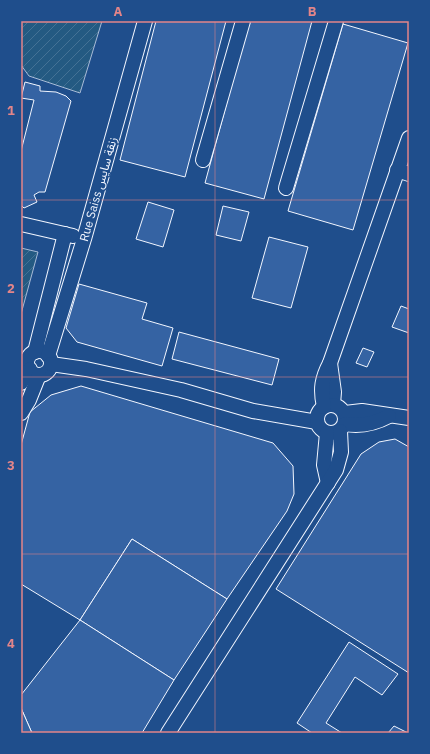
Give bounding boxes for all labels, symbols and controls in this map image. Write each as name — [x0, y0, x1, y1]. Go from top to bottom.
text: A — [114, 3, 123, 20]
text: B — [308, 3, 317, 20]
text: 1 — [7, 102, 15, 119]
street label: Rue Saiss زنقة سايس — [76, 135, 120, 243]
text: 2 — [7, 280, 15, 297]
text: 3 — [7, 457, 15, 474]
text: 4 — [7, 635, 15, 652]

